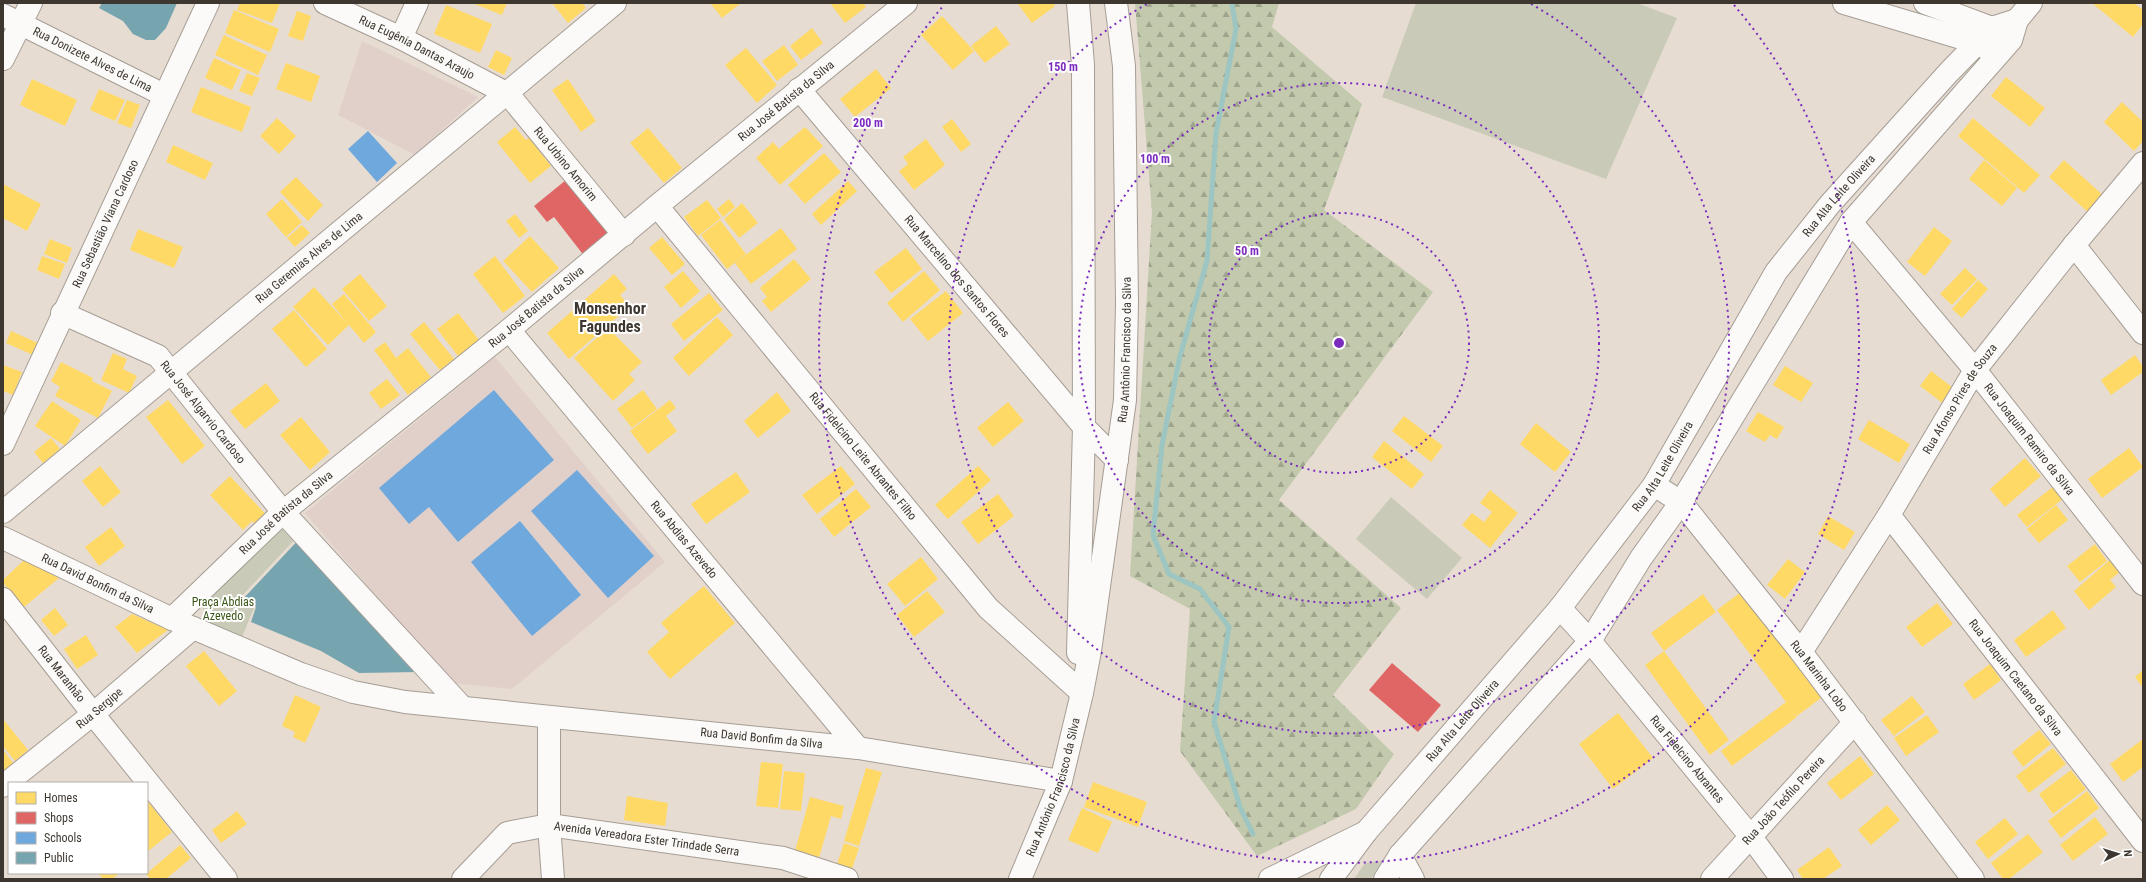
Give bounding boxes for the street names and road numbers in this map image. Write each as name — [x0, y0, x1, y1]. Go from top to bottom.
street label: Rua Eugênia Dantas Araujo — [357, 13, 477, 82]
street label: Rua Donizete Alves de Lima — [31, 24, 155, 95]
street label: Rua José Batista da Silva — [735, 57, 837, 144]
street label: Rua Urbino Amorim — [531, 124, 600, 204]
street label: Rua Alta Leite Oliveira — [1800, 152, 1878, 240]
street label: Rua Sebastião Viana Cardoso — [70, 157, 141, 290]
street label: Rua Geremias Alves de Lima — [253, 209, 365, 306]
street label: Rua Marcelino dos Santos Flores — [902, 212, 1012, 340]
street label: Rua José Batista da Silva — [486, 263, 587, 351]
street label: Rua Antônio Francisco da Silva — [1115, 277, 1134, 424]
street label: Rua Afonso Pires de Souza — [1920, 341, 2000, 456]
street label: Rua José Algarvio Cardoso — [157, 358, 248, 466]
street label: Rua Joaquim Ramiro da Silva — [1981, 381, 2078, 498]
street label: Rua Fidelcino Leite Abrantes Filho — [806, 390, 920, 523]
street label: Rua Alta Leite Oliveira — [1629, 419, 1696, 514]
street label: Rua José Batista da Silva — [236, 468, 336, 557]
street label: Rua Abdias Azevedo — [648, 498, 720, 581]
street label: Rua David Bonfim da Silva — [39, 550, 156, 616]
street label: Rua Joaquim Caetano da Silva — [1966, 616, 2065, 739]
street label: Rua Marinha Lobo — [1787, 638, 1851, 714]
street label: Rua Maranhão — [35, 643, 88, 705]
street label: Rua Alta Leite Oliveira — [1423, 677, 1502, 764]
street label: Rua Sergipe — [73, 684, 126, 732]
street label: Rua Fidelcino Abrantes — [1647, 713, 1727, 806]
street label: Rua Antônio Francisco da Silva — [1023, 716, 1083, 859]
street label: Rua David Bonfim da Silva — [700, 725, 824, 751]
street label: Rua João Teófilo Pereira — [1739, 753, 1827, 848]
street label: Avenida Vereadora Ester Trindade Serra — [553, 819, 740, 859]

